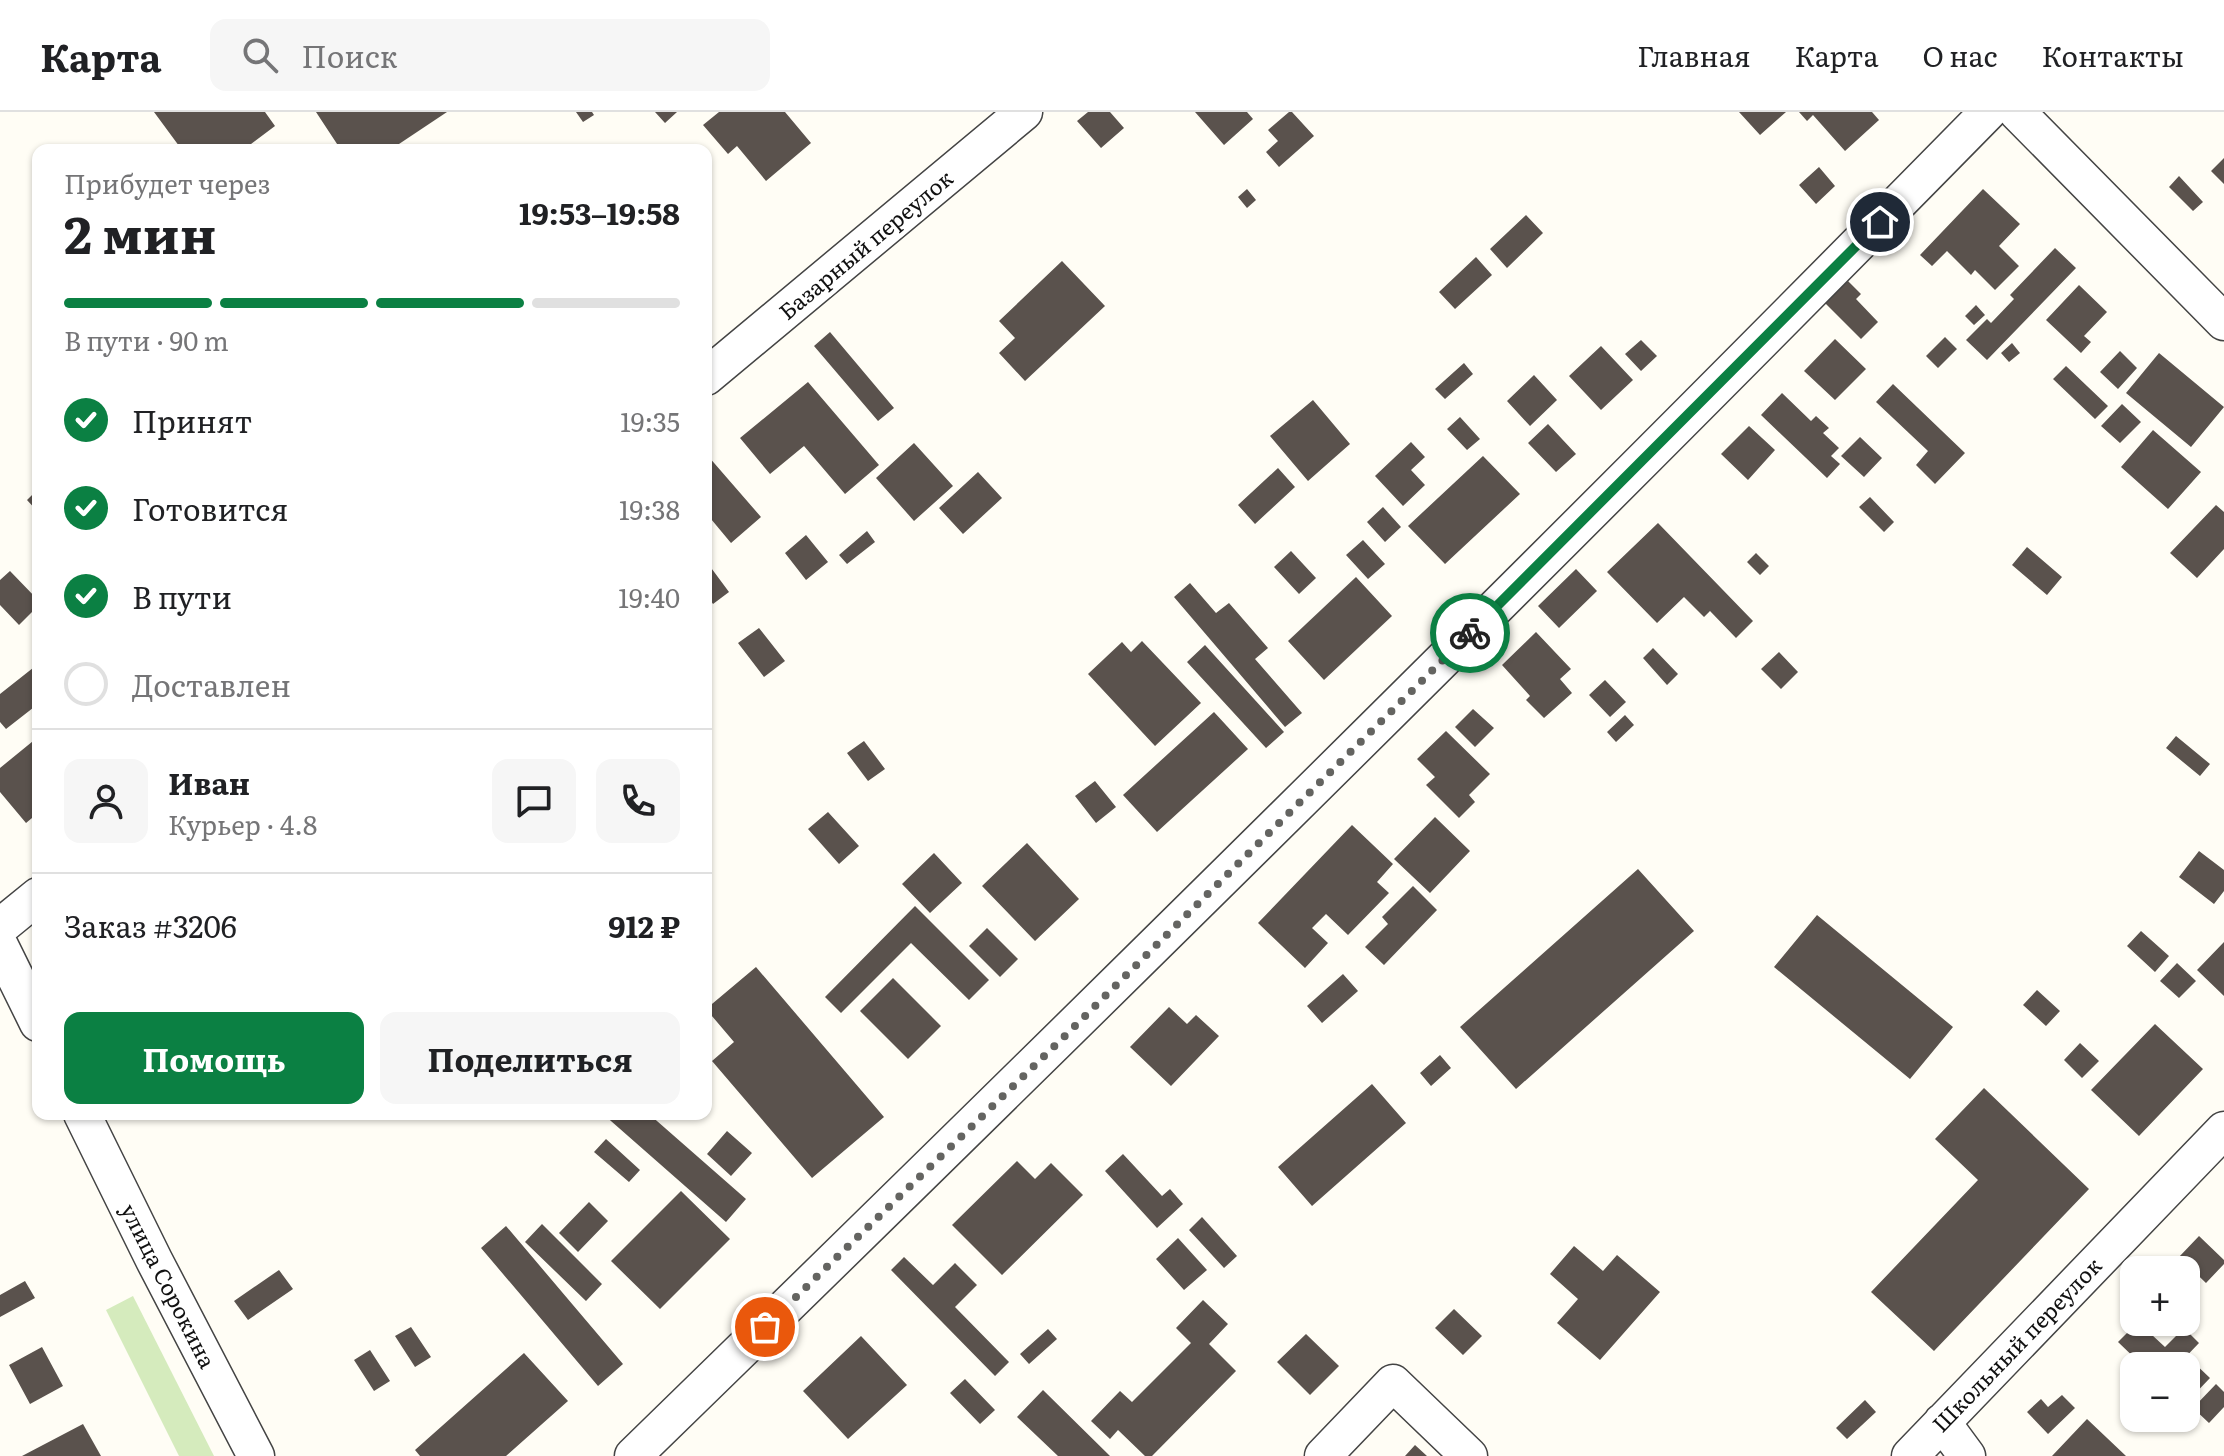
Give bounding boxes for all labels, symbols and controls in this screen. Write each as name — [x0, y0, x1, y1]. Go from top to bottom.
search box — [210, 19, 770, 91]
text: Карта — [40, 27, 162, 84]
icon: search — [238, 33, 282, 77]
text: Поиск — [302, 33, 398, 77]
text: Главная — [1637, 34, 1751, 76]
text: Карта — [1795, 34, 1878, 76]
text: О нас — [1922, 34, 1998, 76]
text: Контакты — [2042, 34, 2184, 76]
street label: Базарный переулок — [771, 161, 959, 327]
text: Прибудет через — [64, 163, 270, 202]
pin — [1846, 188, 1914, 256]
text: 19:53–19:58 — [519, 190, 680, 234]
text: 2 мин — [64, 193, 216, 270]
icon: home — [1858, 200, 1902, 244]
text: В пути · 90 m — [64, 320, 229, 359]
icon: check — [64, 398, 108, 442]
text: Принят — [132, 398, 252, 442]
text: 19:35 — [620, 401, 680, 440]
icon: check — [64, 486, 108, 530]
text: Готовится — [132, 486, 288, 530]
text: 19:38 — [619, 489, 680, 528]
icon: check — [64, 574, 108, 618]
text: В пути — [132, 574, 232, 618]
text: 19:40 — [618, 577, 680, 616]
courier — [1430, 593, 1510, 673]
icon: bike — [1448, 611, 1492, 655]
text: Доставлен — [132, 662, 291, 706]
button: person — [64, 759, 148, 843]
button: chat — [492, 759, 576, 843]
button: phone — [596, 759, 680, 843]
text: Иван — [168, 760, 250, 804]
text: Курьер · 4.8 — [168, 804, 317, 843]
text: Заказ #3206 — [64, 903, 237, 947]
text: 912 ₽ — [608, 903, 680, 947]
button: Помощь — [64, 1012, 364, 1104]
button: Поделиться — [380, 1012, 680, 1104]
street label: улица Сорокина — [114, 1197, 225, 1374]
street label: Школьный переулок — [1923, 1249, 2108, 1439]
map controls — [2120, 1256, 2200, 1432]
button: + — [2120, 1256, 2200, 1336]
pin — [731, 1293, 799, 1361]
icon: bag — [743, 1305, 787, 1349]
button: − — [2120, 1352, 2200, 1432]

